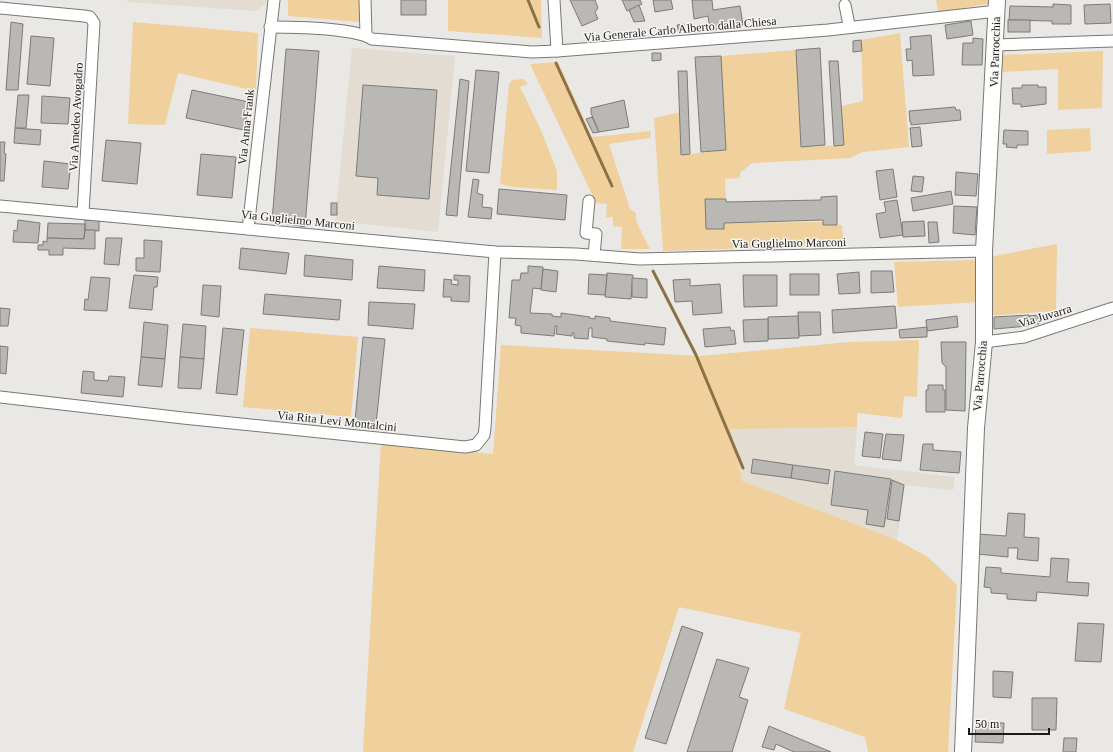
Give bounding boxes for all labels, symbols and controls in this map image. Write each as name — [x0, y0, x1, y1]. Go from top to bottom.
street label: Via Generale Carlo Alberto dalla Chiesa — [583, 14, 778, 44]
street label: Via Parrocchia — [987, 16, 1003, 88]
street label: Via Amedeo Avogadro — [66, 62, 86, 172]
street label: Via Anna Frank — [235, 89, 257, 165]
street label: Via Guglielmo Marconi — [240, 207, 356, 233]
street label: Via Guglielmo Marconi — [732, 235, 847, 251]
street label: Via Juvarra — [1017, 301, 1074, 331]
street label: Via Parrocchia — [970, 339, 990, 412]
street label: Via Rita Levi Montalcini — [276, 408, 398, 434]
scale bar — [969, 710, 1049, 736]
text: 50 m — [975, 717, 1000, 731]

